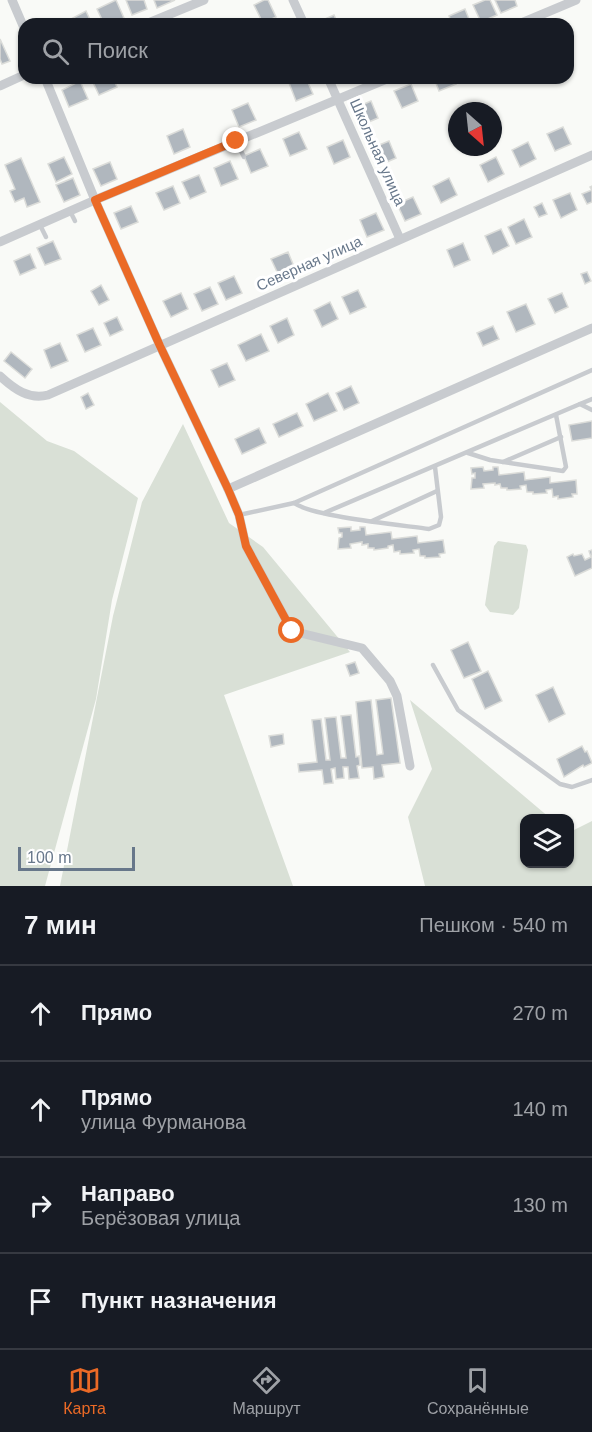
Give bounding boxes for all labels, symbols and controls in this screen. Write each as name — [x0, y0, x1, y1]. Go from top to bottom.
search box — [18, 18, 574, 84]
icon: search — [39, 35, 72, 68]
text: Поиск — [87, 38, 148, 63]
street label: Школьная улица — [347, 96, 409, 209]
north arrow — [448, 102, 502, 156]
route end — [222, 127, 248, 153]
street label: Северная улица — [254, 232, 365, 294]
route start — [278, 617, 304, 643]
map controls — [520, 814, 574, 868]
button: layers — [520, 814, 574, 868]
scale bar — [18, 844, 135, 872]
text: 100 m — [27, 849, 71, 866]
text: 7 мин — [24, 910, 97, 940]
text: Пешком · 540 m — [419, 914, 568, 936]
icon: ahead — [24, 997, 57, 1030]
text: Прямо — [81, 1000, 152, 1025]
text: 270 m — [512, 1002, 568, 1024]
text: Прямо — [81, 1085, 152, 1110]
icon: ahead — [24, 1093, 57, 1126]
text: 140 m — [512, 1098, 568, 1120]
text: улица Фурманова — [81, 1111, 246, 1133]
text: Направо — [81, 1181, 175, 1206]
icon: right — [24, 1189, 57, 1222]
text: 130 m — [512, 1194, 568, 1216]
text: Берёзовая улица — [81, 1207, 240, 1229]
icon: arrive — [24, 1285, 57, 1318]
text: Пункт назначения — [81, 1288, 277, 1313]
tab: Карта — [63, 1364, 106, 1418]
tab: Маршрут — [232, 1364, 301, 1418]
tab: Сохранённые — [427, 1364, 529, 1418]

